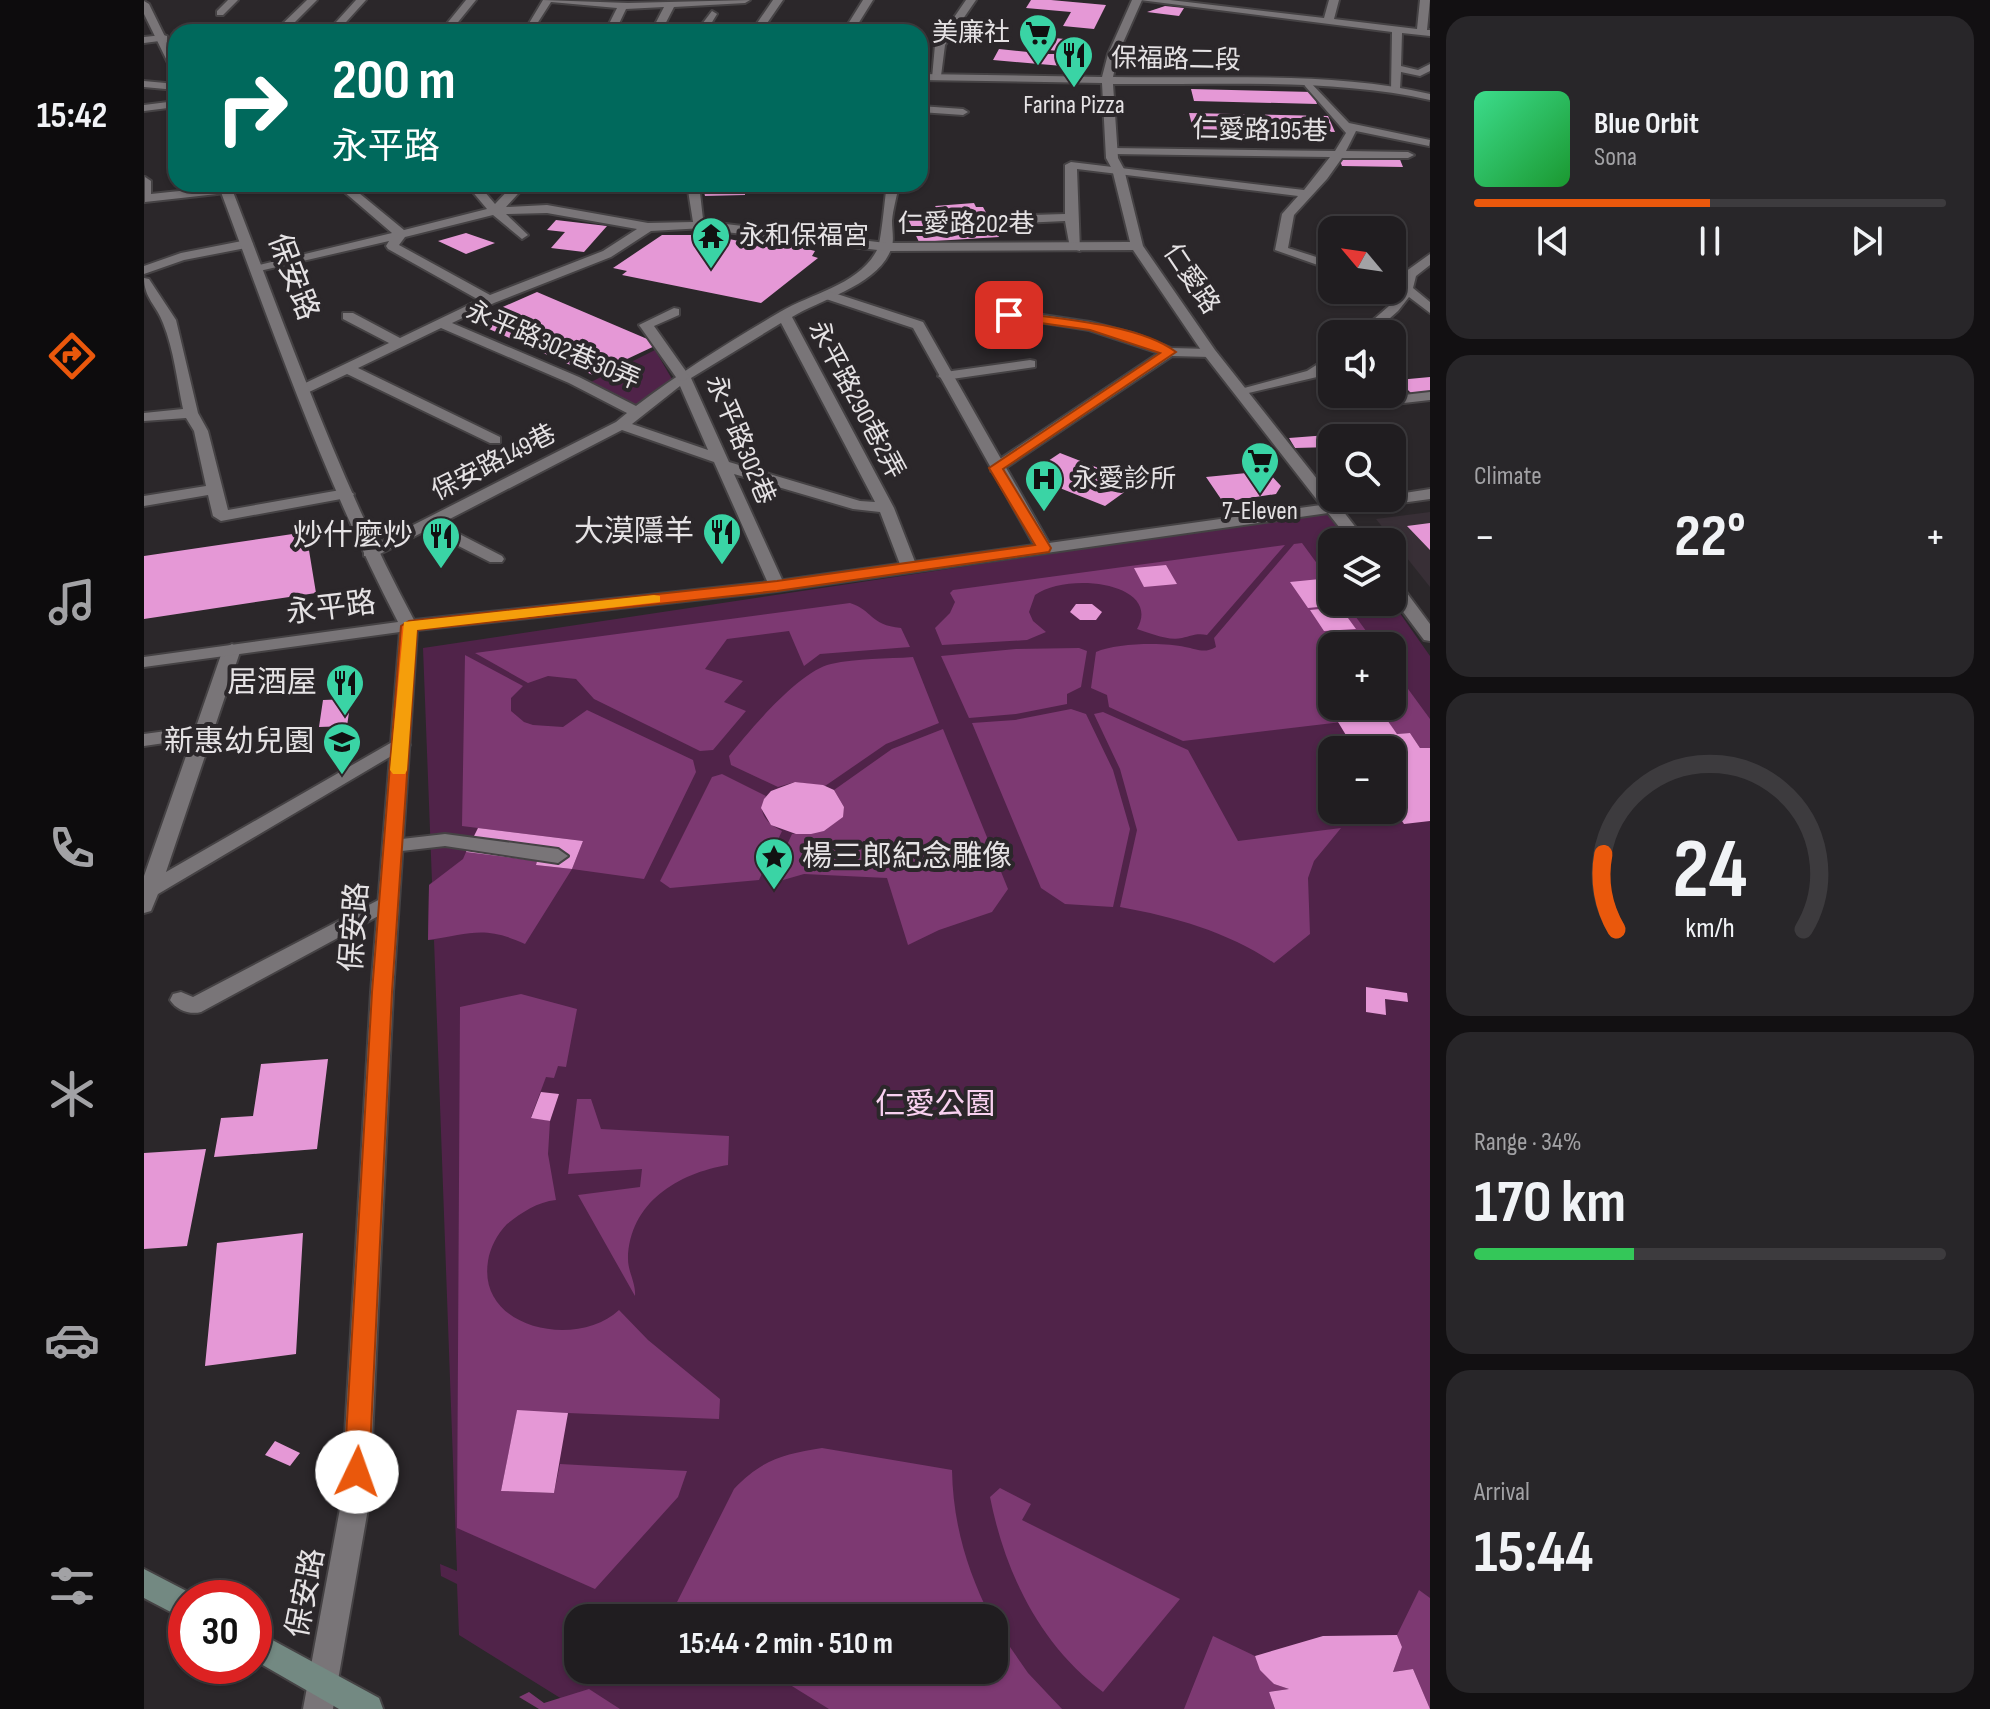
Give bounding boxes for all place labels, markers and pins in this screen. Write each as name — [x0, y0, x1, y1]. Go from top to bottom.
supermarket icon: 美廉社 — [1017, 12, 1059, 67]
place label: 美廉社 — [932, 18, 1010, 49]
restaurant icon: Farina Pizza — [1053, 34, 1095, 89]
place label: Farina Pizza — [1023, 90, 1125, 121]
temple icon: 永和保福宮 — [690, 215, 732, 270]
place label: 永和保福宮 — [739, 221, 869, 252]
pin — [975, 281, 1043, 349]
supermarket icon: 7-Eleven — [1239, 440, 1281, 495]
hospital icon: 永愛診所 — [1023, 458, 1065, 513]
place label: 永愛診所 — [1072, 464, 1176, 495]
place label: 7-Eleven — [1222, 496, 1298, 527]
restaurant icon: 大漠隱羊 — [701, 511, 743, 566]
place label: 大漠隱羊 — [574, 514, 694, 550]
restaurant icon: 炒什麼炒 — [420, 515, 462, 570]
place label: 炒什麼炒 — [293, 518, 413, 554]
restaurant icon: 居酒屋 — [324, 662, 366, 717]
place label: 居酒屋 — [227, 665, 317, 701]
school or university icon: 新惠幼兒園 — [321, 721, 363, 776]
place label: 新惠幼兒園 — [164, 724, 314, 760]
place icon: 楊三郎紀念雕像 — [753, 836, 795, 891]
place label: 楊三郎紀念雕像 — [802, 839, 1012, 875]

